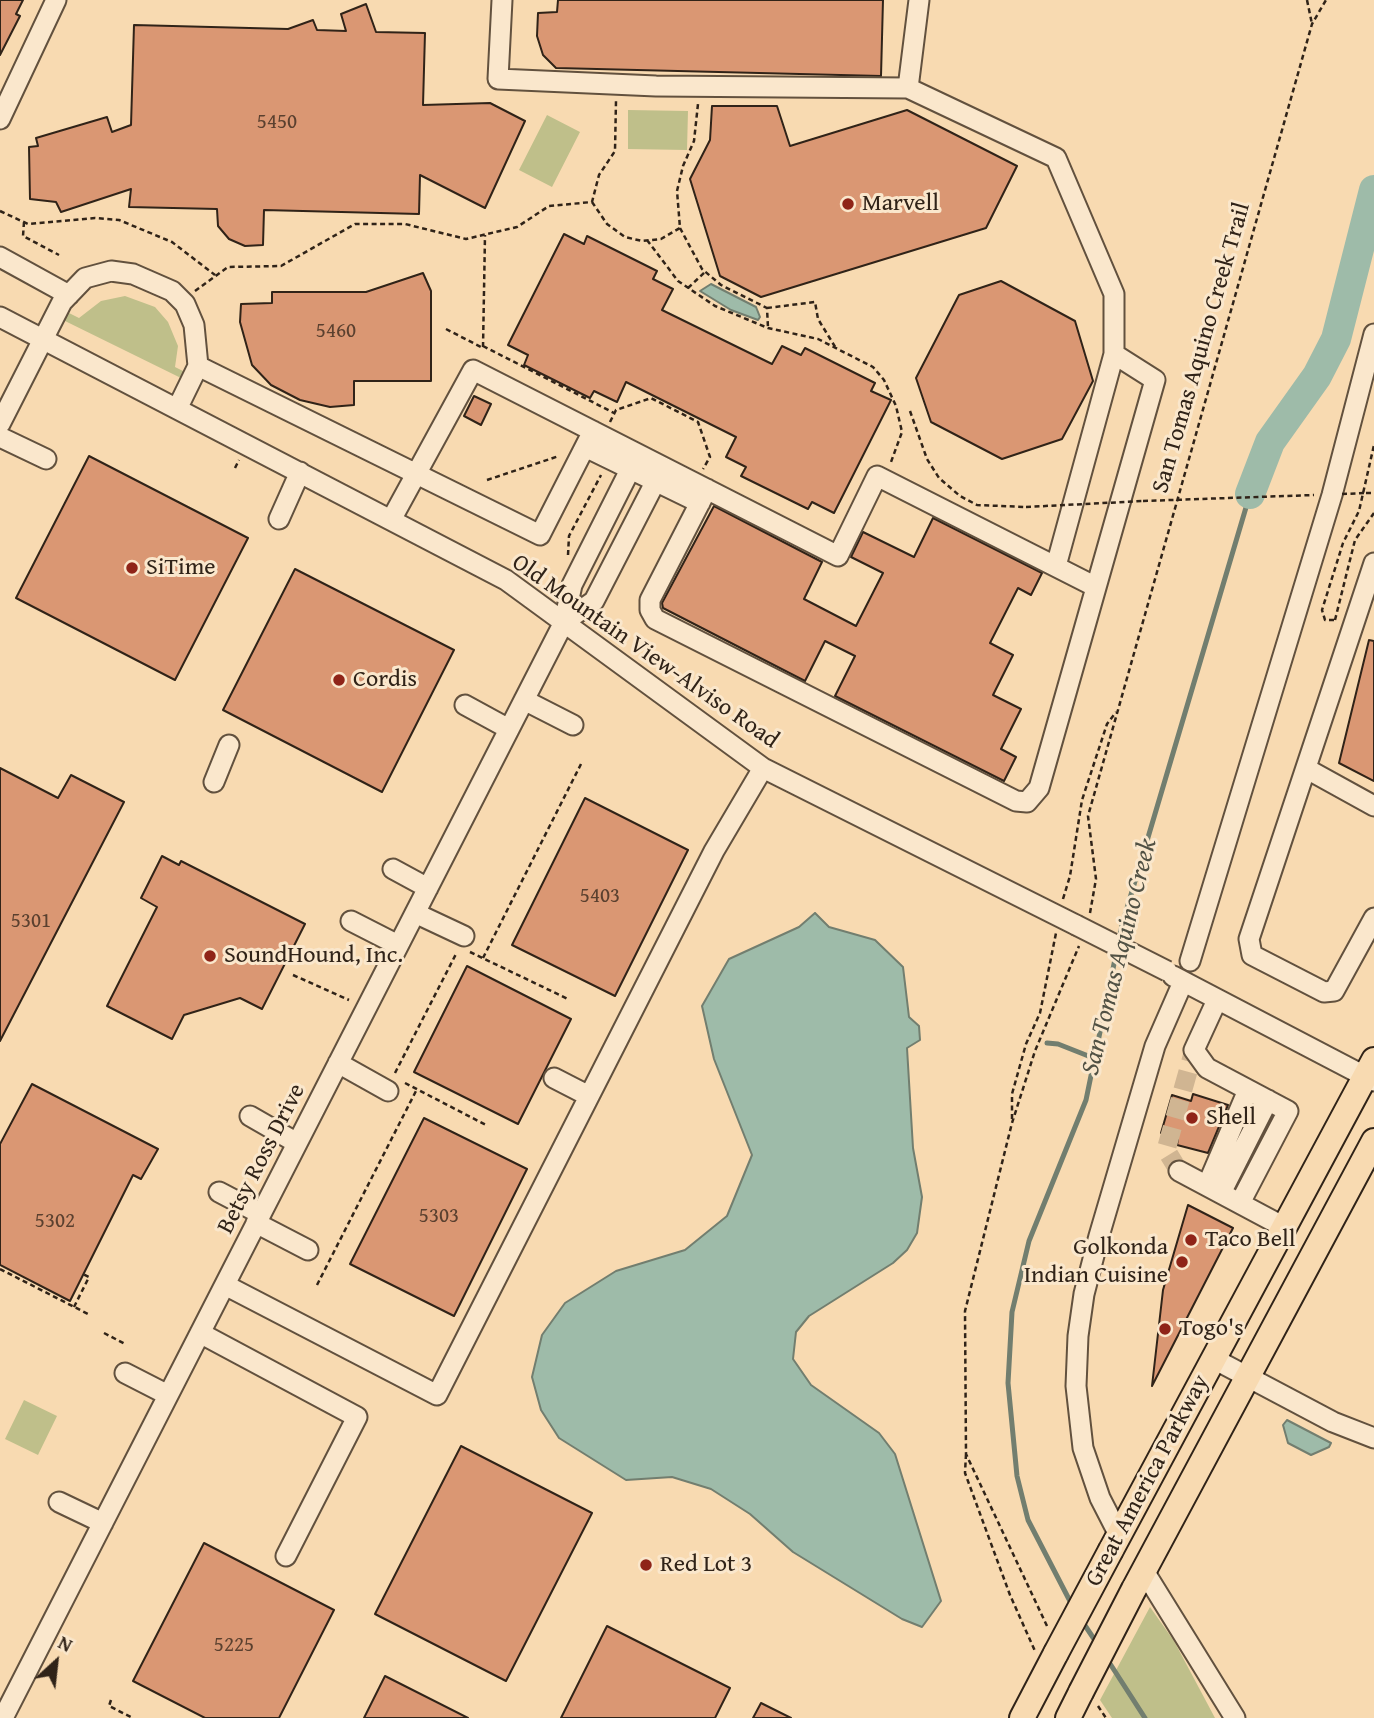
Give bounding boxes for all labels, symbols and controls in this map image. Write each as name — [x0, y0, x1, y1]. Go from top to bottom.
house number: 5450 — [257, 110, 297, 136]
place label: Marvell — [862, 190, 939, 218]
marker: Marvell — [840, 196, 856, 212]
street label: San Tomas Aquino Creek Trail — [1147, 199, 1257, 497]
house number: 5460 — [316, 319, 356, 345]
street label: Old Mountain View-Alviso Road — [506, 549, 784, 755]
place label: SiTime — [146, 554, 216, 582]
marker: SiTime — [124, 560, 140, 576]
place label: Cordis — [353, 666, 417, 694]
marker: Cordis — [331, 672, 347, 688]
water label: San Tomas Aquino Creek — [1076, 836, 1164, 1078]
house number: 5403 — [580, 884, 620, 910]
house number: 5301 — [11, 909, 51, 935]
place label: SoundHound, Inc. — [224, 942, 403, 970]
marker: SoundHound, Inc. — [202, 948, 218, 964]
street label: Betsy Ross Drive — [212, 1079, 312, 1239]
place label: Shell — [1206, 1104, 1256, 1132]
marker: Shell — [1184, 1110, 1200, 1126]
house number: 5303 — [419, 1204, 459, 1230]
house number: 5302 — [35, 1209, 75, 1235]
place label: Taco Bell — [1205, 1226, 1295, 1254]
marker: Taco Bell — [1183, 1232, 1199, 1248]
place label: Golkonda Indian Cuisine — [1024, 1234, 1168, 1290]
marker: Golkonda Indian Cuisine — [1174, 1254, 1190, 1270]
place label: Togo's — [1179, 1315, 1244, 1343]
marker: Togo's — [1157, 1321, 1173, 1337]
street label: Great America Parkway — [1080, 1370, 1216, 1592]
place label: Red Lot 3 — [660, 1551, 752, 1579]
marker: Red Lot 3 — [638, 1557, 654, 1573]
north arrow — [21, 1627, 91, 1697]
text: N — [54, 1628, 78, 1659]
house number: 5225 — [214, 1633, 254, 1659]

